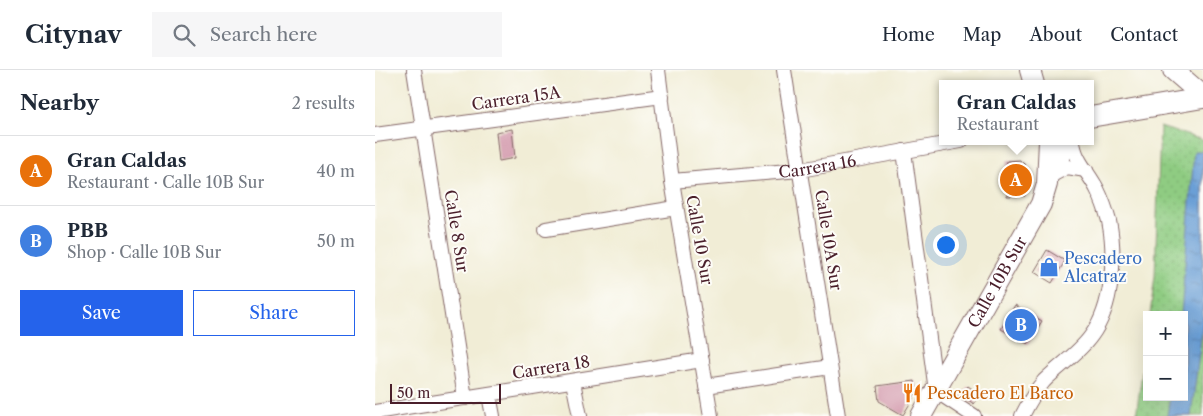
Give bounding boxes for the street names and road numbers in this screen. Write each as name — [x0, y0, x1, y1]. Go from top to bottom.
street label: Carrera 15A — [470, 82, 563, 114]
street label: Carrera 16 — [778, 150, 858, 182]
street label: Calle 8 Sur — [441, 188, 473, 274]
street label: Calle 10A Sur — [811, 188, 847, 292]
street label: Calle 10 Sur — [682, 194, 718, 287]
street label: Calle 10B Sur — [964, 233, 1030, 331]
street label: Carrera 18 — [511, 351, 591, 383]

